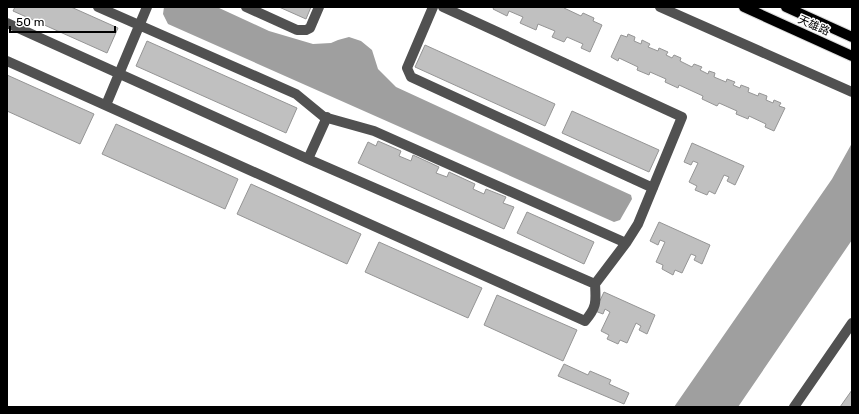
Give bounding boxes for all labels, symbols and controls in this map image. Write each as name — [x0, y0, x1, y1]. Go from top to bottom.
scale bar — [10, 8, 115, 34]
street label: 天雄路 — [796, 13, 832, 38]
text: 50 m — [16, 15, 44, 29]

